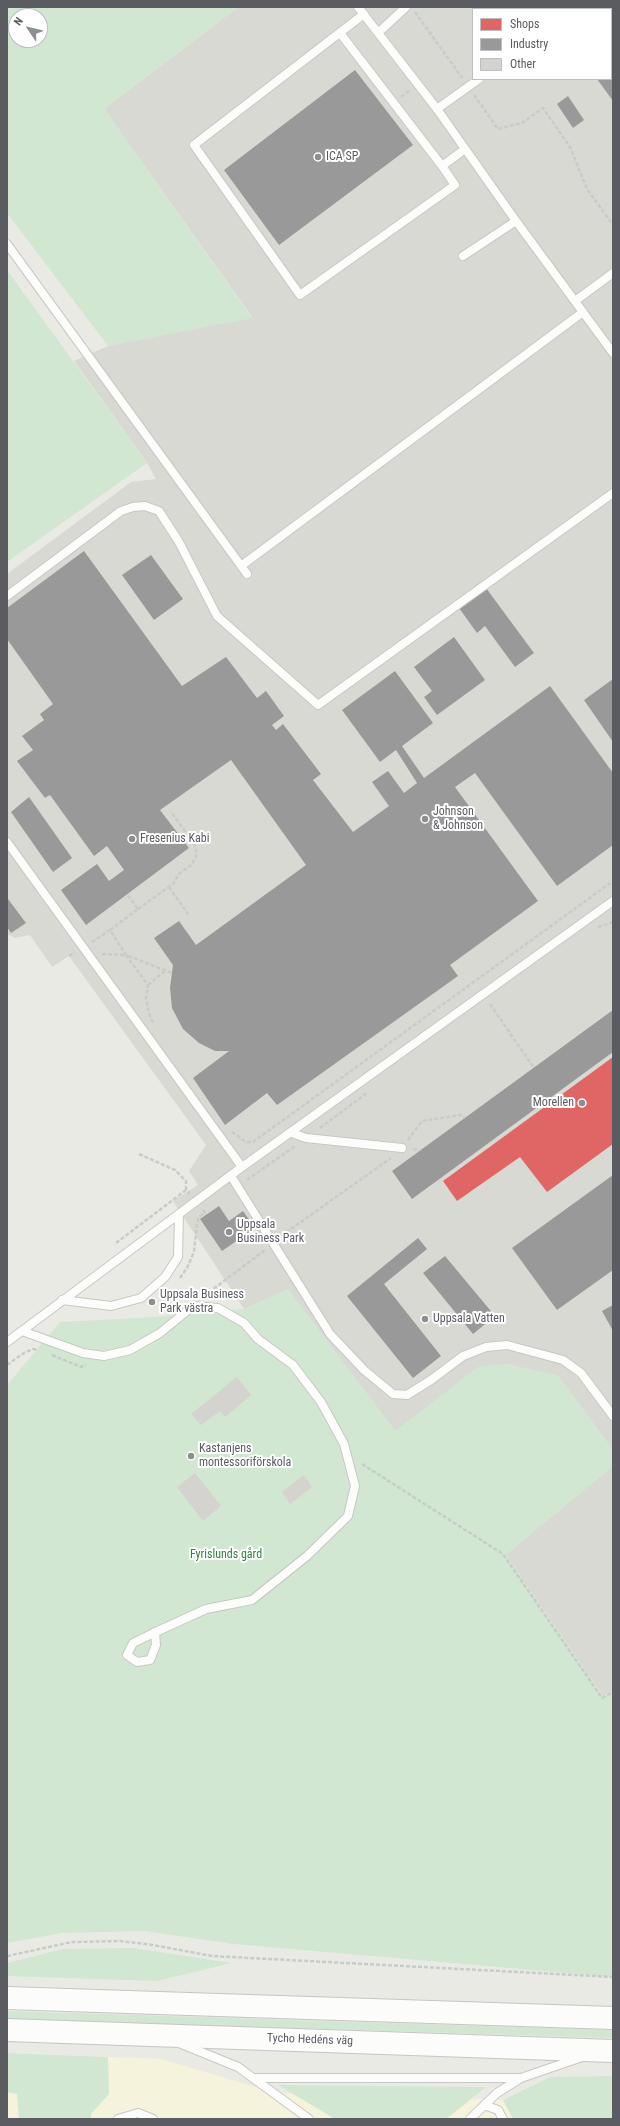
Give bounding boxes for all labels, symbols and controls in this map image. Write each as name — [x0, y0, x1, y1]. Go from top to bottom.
north arrow — [8, 8, 48, 48]
legend — [472, 8, 612, 80]
text: N — [11, 15, 26, 28]
text: Shops — [510, 17, 539, 31]
text: Industry — [510, 37, 548, 51]
text: Other — [510, 57, 536, 71]
place label: ICA SP — [326, 150, 358, 164]
marker: ICA SP — [313, 152, 323, 162]
place label: Johnson & Johnson — [433, 805, 483, 833]
marker: Johnson & Johnson — [420, 814, 430, 824]
place label: Fresenius Kabi — [140, 832, 209, 846]
marker: Fresenius Kabi — [127, 834, 137, 844]
place label: Morellen — [533, 1096, 574, 1110]
marker: Morellen — [577, 1098, 587, 1108]
place label: Uppsala Business Park — [237, 1218, 304, 1246]
marker: Uppsala Business Park — [224, 1227, 234, 1237]
place label: Uppsala Business Park västra — [160, 1288, 244, 1316]
marker: Uppsala Business Park västra — [147, 1297, 157, 1307]
place label: Uppsala Vatten — [433, 1312, 505, 1326]
marker: Uppsala Vatten — [420, 1314, 430, 1324]
place label: Kastanjens montessoriförskola — [199, 1442, 291, 1470]
marker: Kastanjens montessoriförskola — [186, 1451, 196, 1461]
park label: Fyrislunds gård — [190, 1548, 262, 1562]
street label: Tycho Hedéns väg — [267, 2031, 353, 2049]

